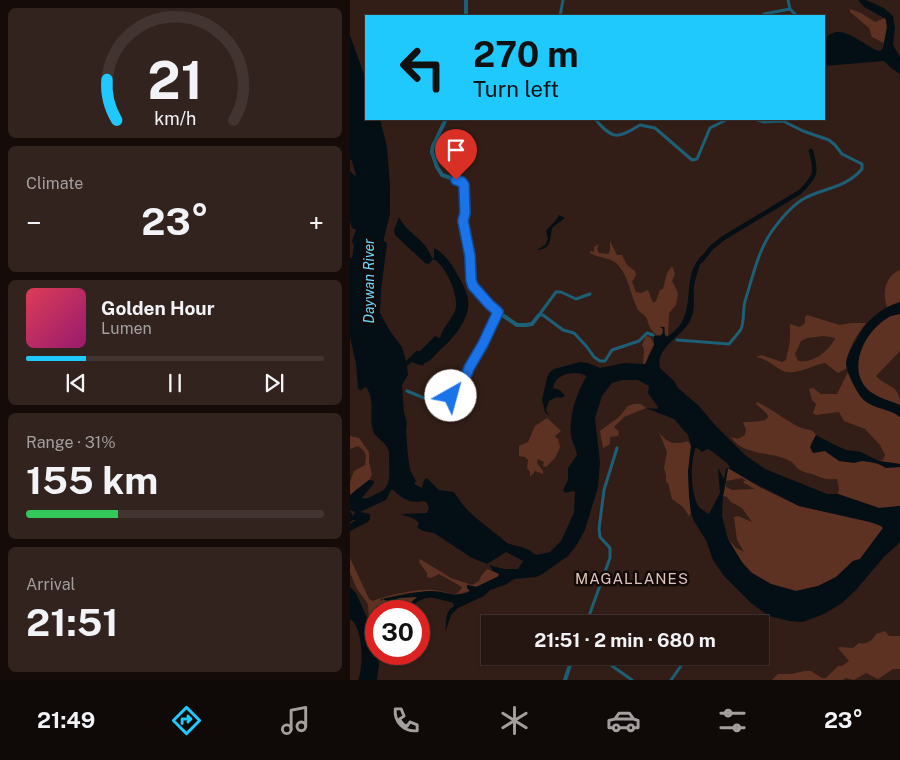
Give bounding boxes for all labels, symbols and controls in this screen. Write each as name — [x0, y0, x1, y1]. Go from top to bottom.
text: 270 m — [473, 34, 579, 75]
icon: left — [390, 35, 455, 100]
text: 21 — [147, 50, 203, 111]
text: Turn left — [473, 76, 559, 102]
text: km/h — [154, 108, 196, 129]
pin — [435, 129, 477, 180]
icon: arrive — [442, 136, 470, 164]
text: Climate — [26, 174, 83, 193]
text: 23° — [141, 199, 209, 244]
text: − — [26, 206, 42, 239]
text: + — [308, 206, 324, 239]
water label: Daywan River — [361, 238, 377, 323]
text: Golden Hour — [101, 297, 215, 319]
text: Lumen — [101, 319, 152, 338]
icon: previous — [62, 369, 90, 397]
icon: pause — [161, 369, 189, 397]
icon: next — [260, 369, 288, 397]
position arrow — [424, 369, 476, 421]
text: Range · 31% — [26, 433, 116, 452]
text: 155 km — [26, 458, 158, 503]
district label: MAGALLANES — [575, 570, 689, 587]
text: Arrival — [26, 575, 75, 594]
text: 21:51 — [26, 600, 119, 645]
speed limit sign: 30 — [365, 600, 430, 665]
text: 21:51 · 2 min · 680 m — [534, 629, 716, 651]
icon: directions — [169, 703, 204, 738]
icon: music — [278, 703, 313, 738]
icon: phone — [388, 703, 423, 738]
icon: climate — [497, 703, 532, 738]
icon: car — [606, 703, 641, 738]
icon: filters — [715, 703, 750, 738]
text: 21:49 — [37, 707, 95, 733]
text: 23° — [824, 707, 863, 733]

